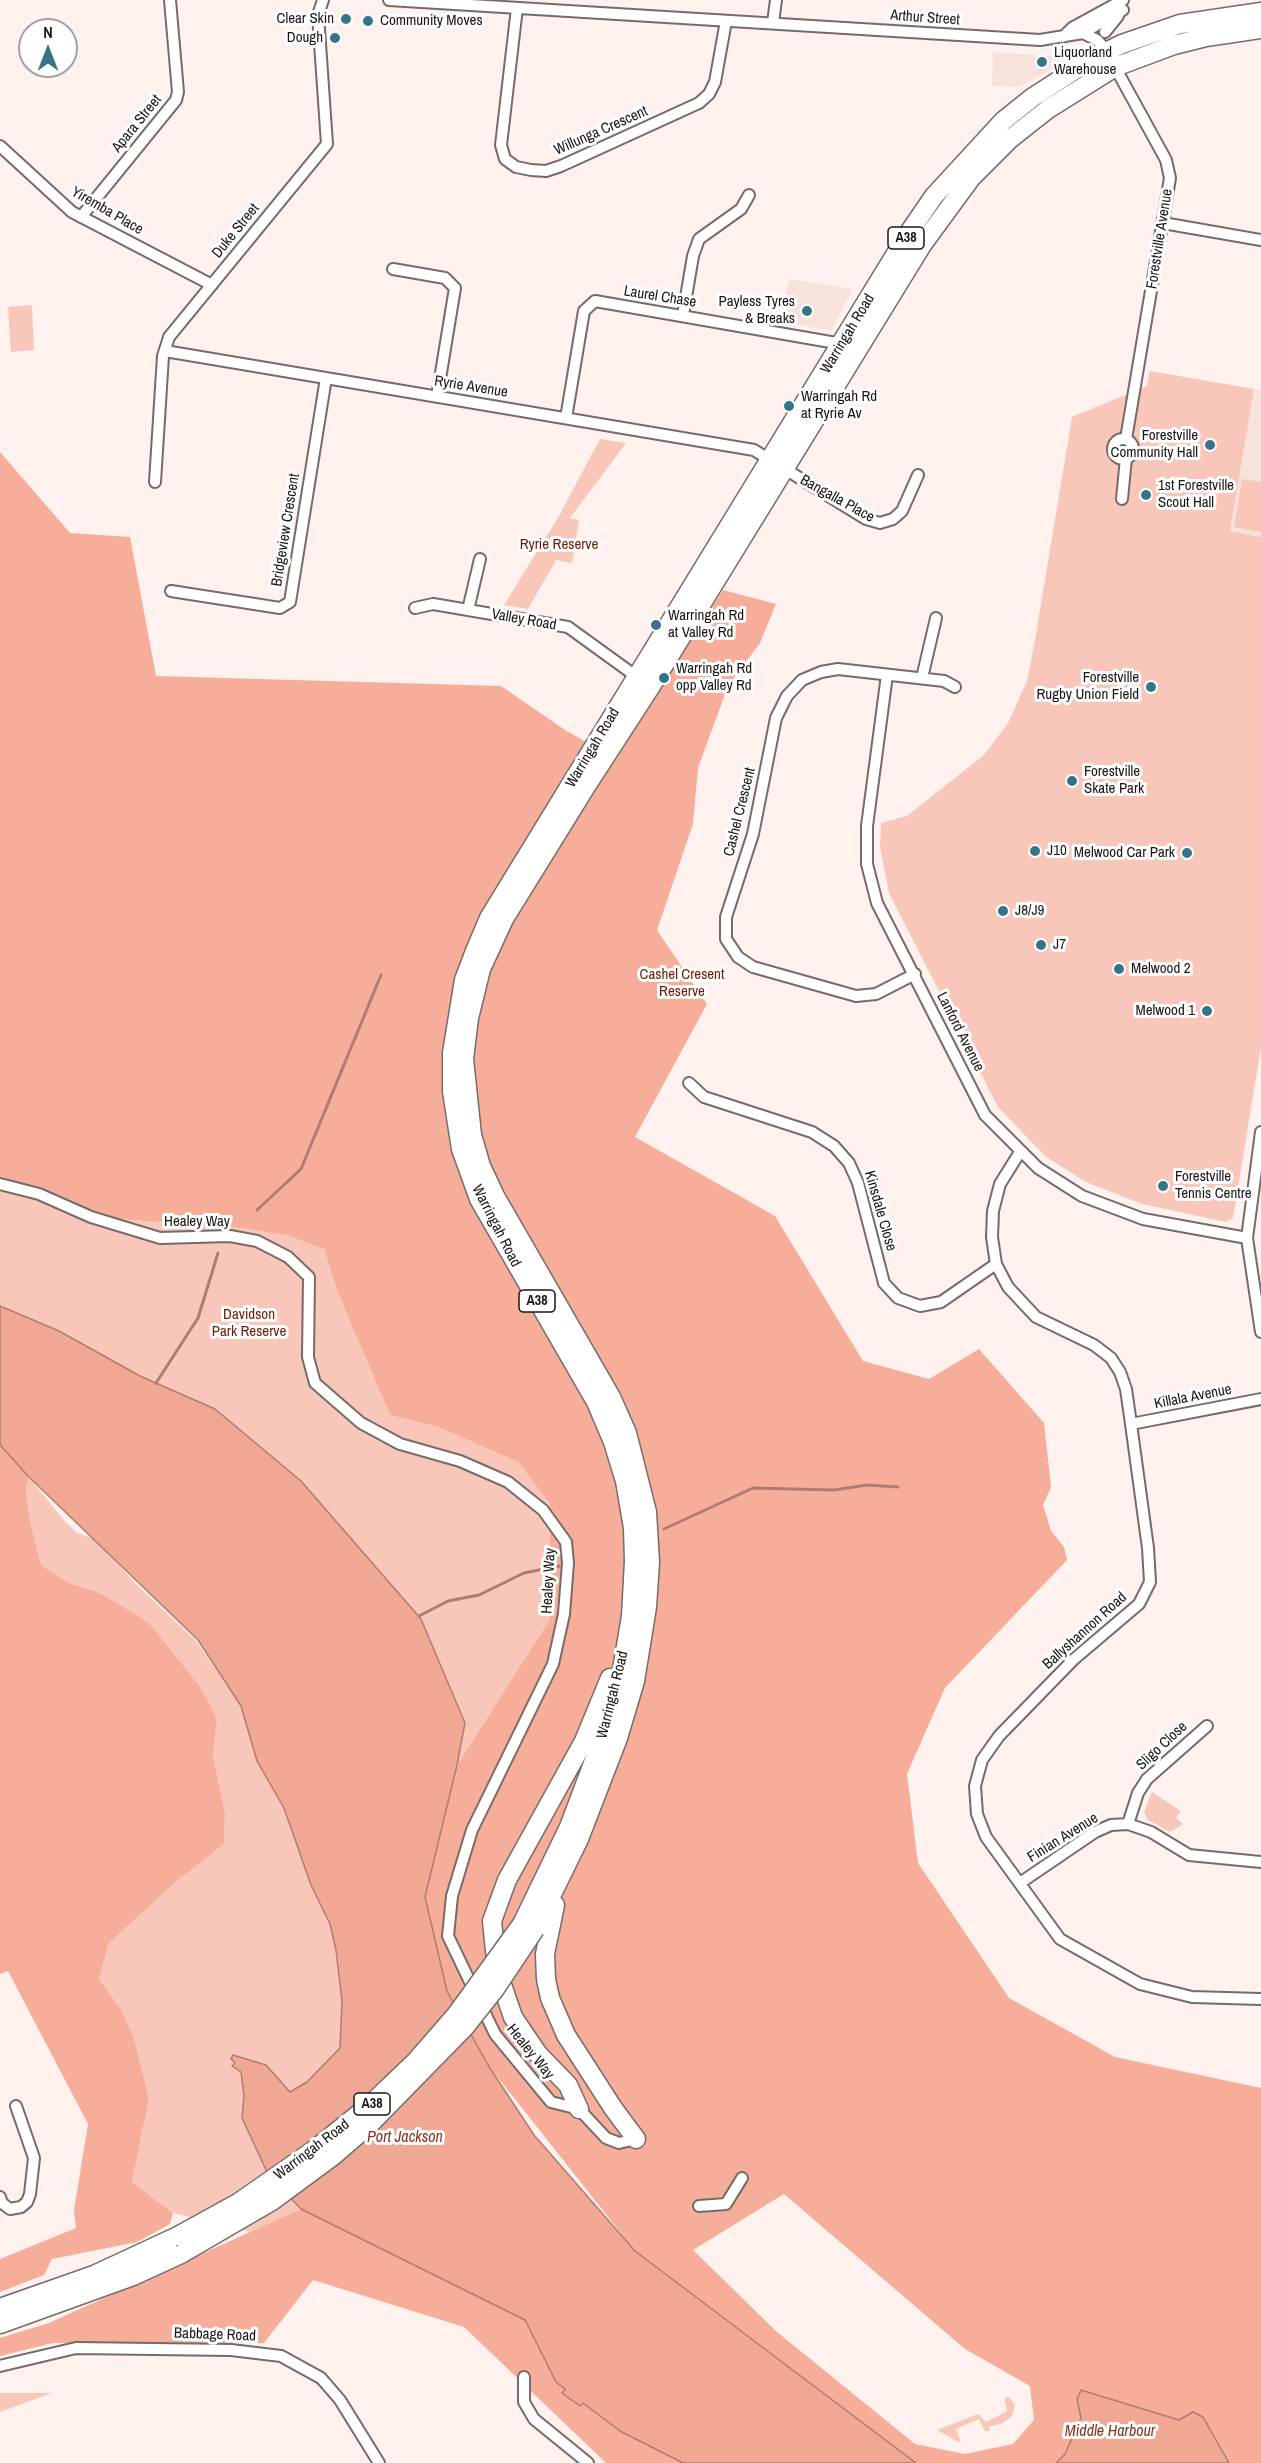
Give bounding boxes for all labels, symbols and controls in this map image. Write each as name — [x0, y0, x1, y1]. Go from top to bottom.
street label: Arthur Street — [890, 7, 960, 29]
place label: Clear Skin — [277, 10, 334, 28]
marker: Clear Skin — [339, 12, 353, 26]
place label: Community Moves — [380, 12, 483, 30]
marker: Community Moves — [361, 14, 375, 28]
north arrow — [18, 18, 78, 78]
text: N — [43, 21, 53, 43]
place label: Dough — [287, 29, 323, 47]
marker: Dough — [328, 31, 342, 45]
place label: Liquorland Warehouse — [1054, 44, 1116, 79]
marker: Liquorland Warehouse — [1035, 55, 1049, 69]
street label: Apara Street — [108, 92, 166, 156]
street label: Willunga Crescent — [551, 102, 651, 160]
street label: Yiremba Place — [68, 183, 146, 239]
street label: Forestville Avenue — [1143, 188, 1177, 290]
street label: Duke Street — [209, 200, 263, 262]
road number: A38 — [888, 227, 924, 249]
street label: Laurel Chase — [622, 282, 698, 312]
street label: Warringah Road — [817, 291, 879, 377]
place label: Payless Tyres & Breaks — [718, 293, 795, 328]
marker: Payless Tyres & Breaks — [800, 304, 814, 318]
street label: Ryrie Avenue — [433, 372, 509, 402]
place label: Warringah Rd at Ryrie Av — [801, 388, 877, 423]
marker: Warringah Rd at Ryrie Av — [782, 399, 796, 413]
place label: Forestville Community Hall — [1111, 427, 1198, 462]
marker: Forestville Community Hall — [1203, 438, 1217, 452]
street label: Bangalla Place — [797, 471, 877, 527]
street label: Bridgeview Crescent — [268, 472, 304, 588]
place label: 1st Forestville Scout Hall — [1158, 477, 1234, 512]
marker: 1st Forestville Scout Hall — [1139, 488, 1153, 502]
park label: Ryrie Reserve — [520, 536, 598, 554]
street label: Valley Road — [490, 605, 558, 635]
place label: Warringah Rd at Valley Rd — [668, 607, 744, 642]
marker: Warringah Rd at Valley Rd — [649, 618, 663, 632]
place label: Warringah Rd opp Valley Rd — [676, 660, 752, 695]
place label: Forestville Rugby Union Field — [1036, 669, 1139, 704]
marker: Warringah Rd opp Valley Rd — [657, 671, 671, 685]
marker: Forestville Rugby Union Field — [1144, 680, 1158, 694]
street label: Warringah Road — [562, 705, 624, 791]
place label: Forestville Skate Park — [1084, 763, 1144, 798]
street label: Cashel Crescent — [720, 766, 760, 858]
marker: Forestville Skate Park — [1065, 774, 1079, 788]
place label: J10 — [1047, 842, 1067, 860]
marker: J10 — [1028, 844, 1042, 858]
place label: Melwood Car Park — [1074, 844, 1175, 862]
marker: Melwood Car Park — [1180, 846, 1194, 860]
place label: J8/J9 — [1015, 902, 1044, 920]
marker: J8/J9 — [996, 904, 1010, 918]
place label: J7 — [1053, 936, 1066, 954]
marker: J7 — [1034, 938, 1048, 952]
place label: Melwood 2 — [1131, 960, 1190, 978]
marker: Melwood 2 — [1112, 962, 1126, 976]
park label: Cashel Cresent Reserve — [640, 966, 724, 1001]
street label: Lanford Avenue — [932, 989, 988, 1075]
place label: Melwood 1 — [1136, 1002, 1195, 1020]
marker: Melwood 1 — [1200, 1004, 1214, 1018]
place label: Forestville Tennis Centre — [1175, 1168, 1252, 1203]
street label: Kinsdale Close — [860, 1169, 900, 1253]
marker: Forestville Tennis Centre — [1156, 1179, 1170, 1193]
street label: Warringah Road — [468, 1182, 524, 1270]
street label: Healey Way — [164, 1213, 230, 1231]
road number: A38 — [519, 1290, 555, 1312]
park label: Davidson Park Reserve — [212, 1306, 286, 1341]
street label: Killala Avenue — [1153, 1381, 1233, 1413]
street label: Healey Way — [538, 1548, 560, 1614]
street label: Ballyshannon Road — [1039, 1589, 1131, 1673]
street label: Warringah Road — [593, 1649, 633, 1741]
street label: Sligo Close — [1133, 1718, 1191, 1774]
street label: Finian Avenue — [1024, 1809, 1102, 1867]
street label: Healey Way — [502, 2021, 558, 2083]
road number: A38 — [354, 2093, 390, 2115]
street label: Warringah Road — [271, 2116, 353, 2184]
water label: Port Jackson — [367, 2128, 443, 2148]
street label: Babbage Road — [174, 2325, 256, 2345]
water label: Middle Harbour — [1065, 2422, 1155, 2442]

